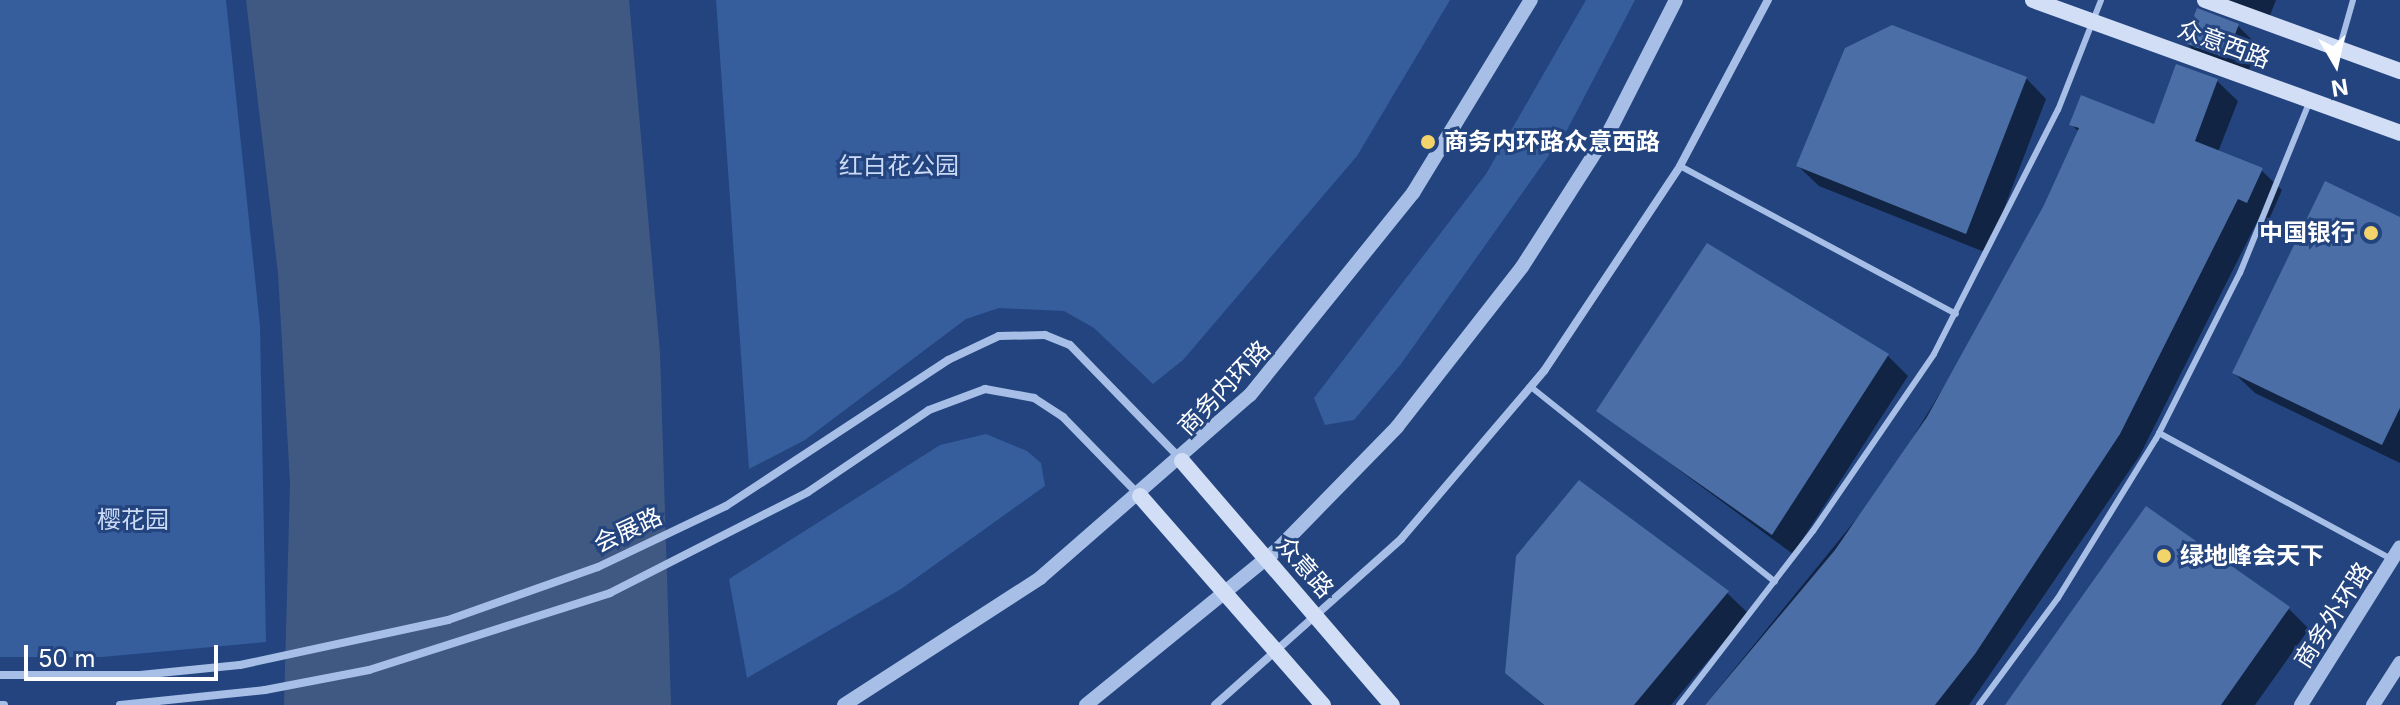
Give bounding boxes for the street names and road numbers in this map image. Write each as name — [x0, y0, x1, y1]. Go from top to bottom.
street label: 众意西路 — [2174, 14, 2274, 74]
street label: 商务内环路 — [1172, 335, 1276, 441]
street label: 会展路 — [589, 502, 667, 558]
street label: 众意路 — [1271, 530, 1339, 604]
street label: 商务外环路 — [2288, 557, 2378, 673]

